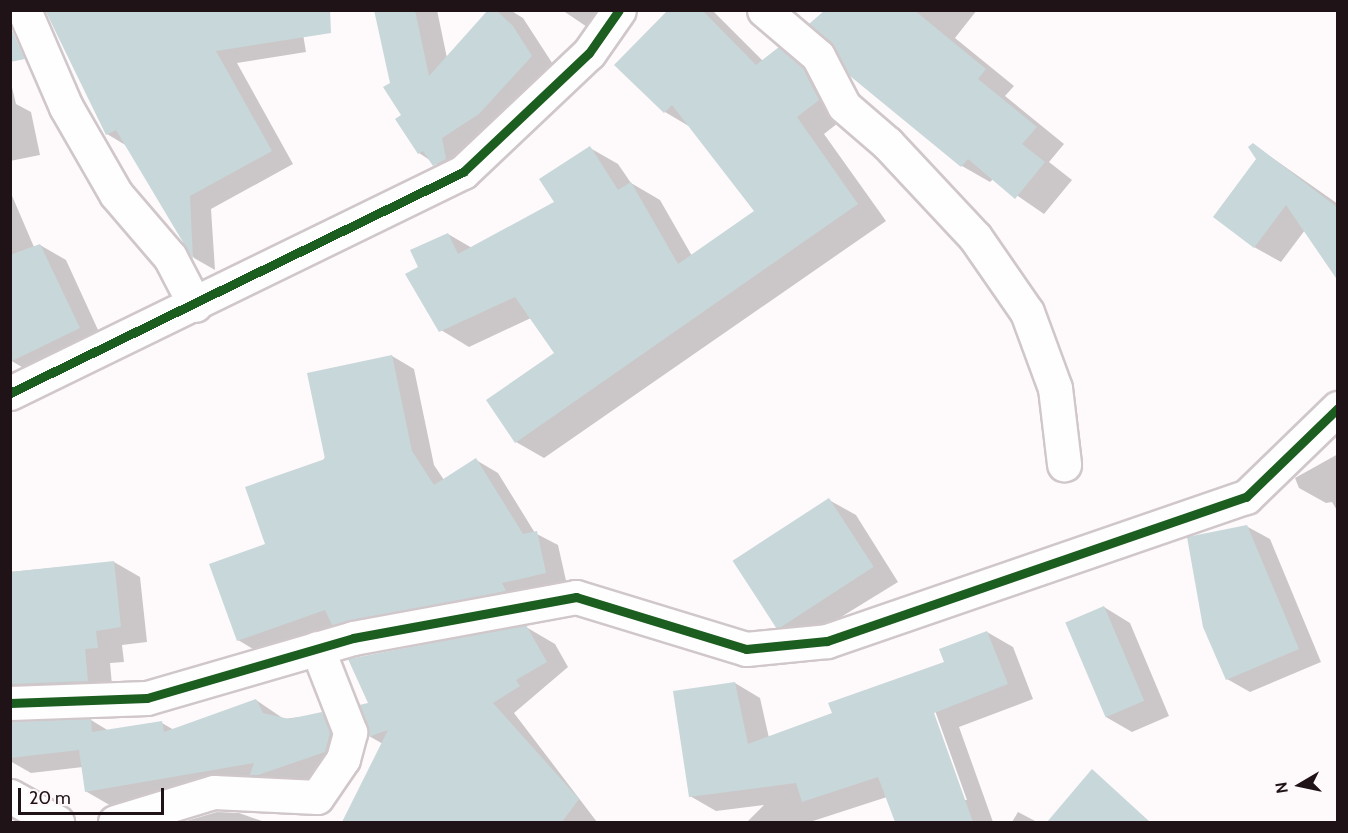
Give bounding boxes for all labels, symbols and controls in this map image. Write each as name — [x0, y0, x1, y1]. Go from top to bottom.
north arrow — [1270, 755, 1330, 815]
scale bar — [21, 776, 166, 814]
text: N — [1271, 781, 1292, 795]
text: 20 m — [29, 787, 71, 809]

